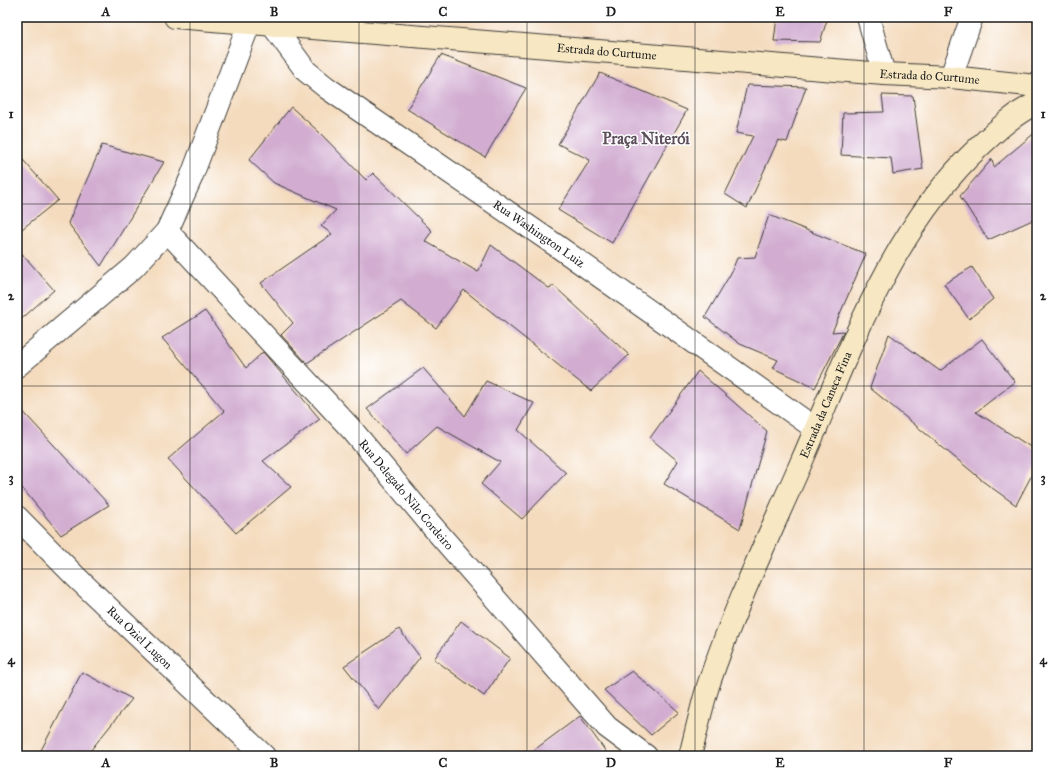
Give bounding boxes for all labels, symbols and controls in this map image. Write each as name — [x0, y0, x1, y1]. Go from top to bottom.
text: A — [101, 4, 111, 20]
text: B — [270, 4, 279, 20]
text: C — [439, 4, 448, 20]
text: D — [606, 4, 616, 20]
text: E — [775, 4, 785, 20]
text: F — [944, 4, 953, 20]
street label: Estrada do Curtume — [556, 41, 657, 63]
street label: Estrada do Curtume — [879, 67, 980, 87]
text: 1 — [8, 106, 14, 122]
text: 1 — [1040, 106, 1046, 122]
district label: Praça Niterói — [602, 129, 690, 149]
street label: Rua Washington Luiz — [490, 197, 588, 271]
text: 2 — [8, 288, 15, 304]
text: 2 — [1040, 288, 1047, 304]
street label: Estrada da Caneca Fina — [797, 349, 855, 461]
street label: Rua Delegado Nilo Cordeiro — [356, 437, 456, 553]
text: 3 — [8, 470, 14, 486]
text: 3 — [1040, 470, 1046, 486]
street label: Rua Oziel Lugon — [104, 603, 176, 672]
text: 4 — [7, 652, 15, 668]
text: 4 — [1039, 652, 1047, 668]
text: A — [101, 755, 111, 771]
text: B — [270, 755, 279, 771]
text: C — [439, 755, 448, 771]
text: D — [606, 755, 616, 771]
text: E — [775, 755, 785, 771]
text: F — [944, 755, 953, 771]

